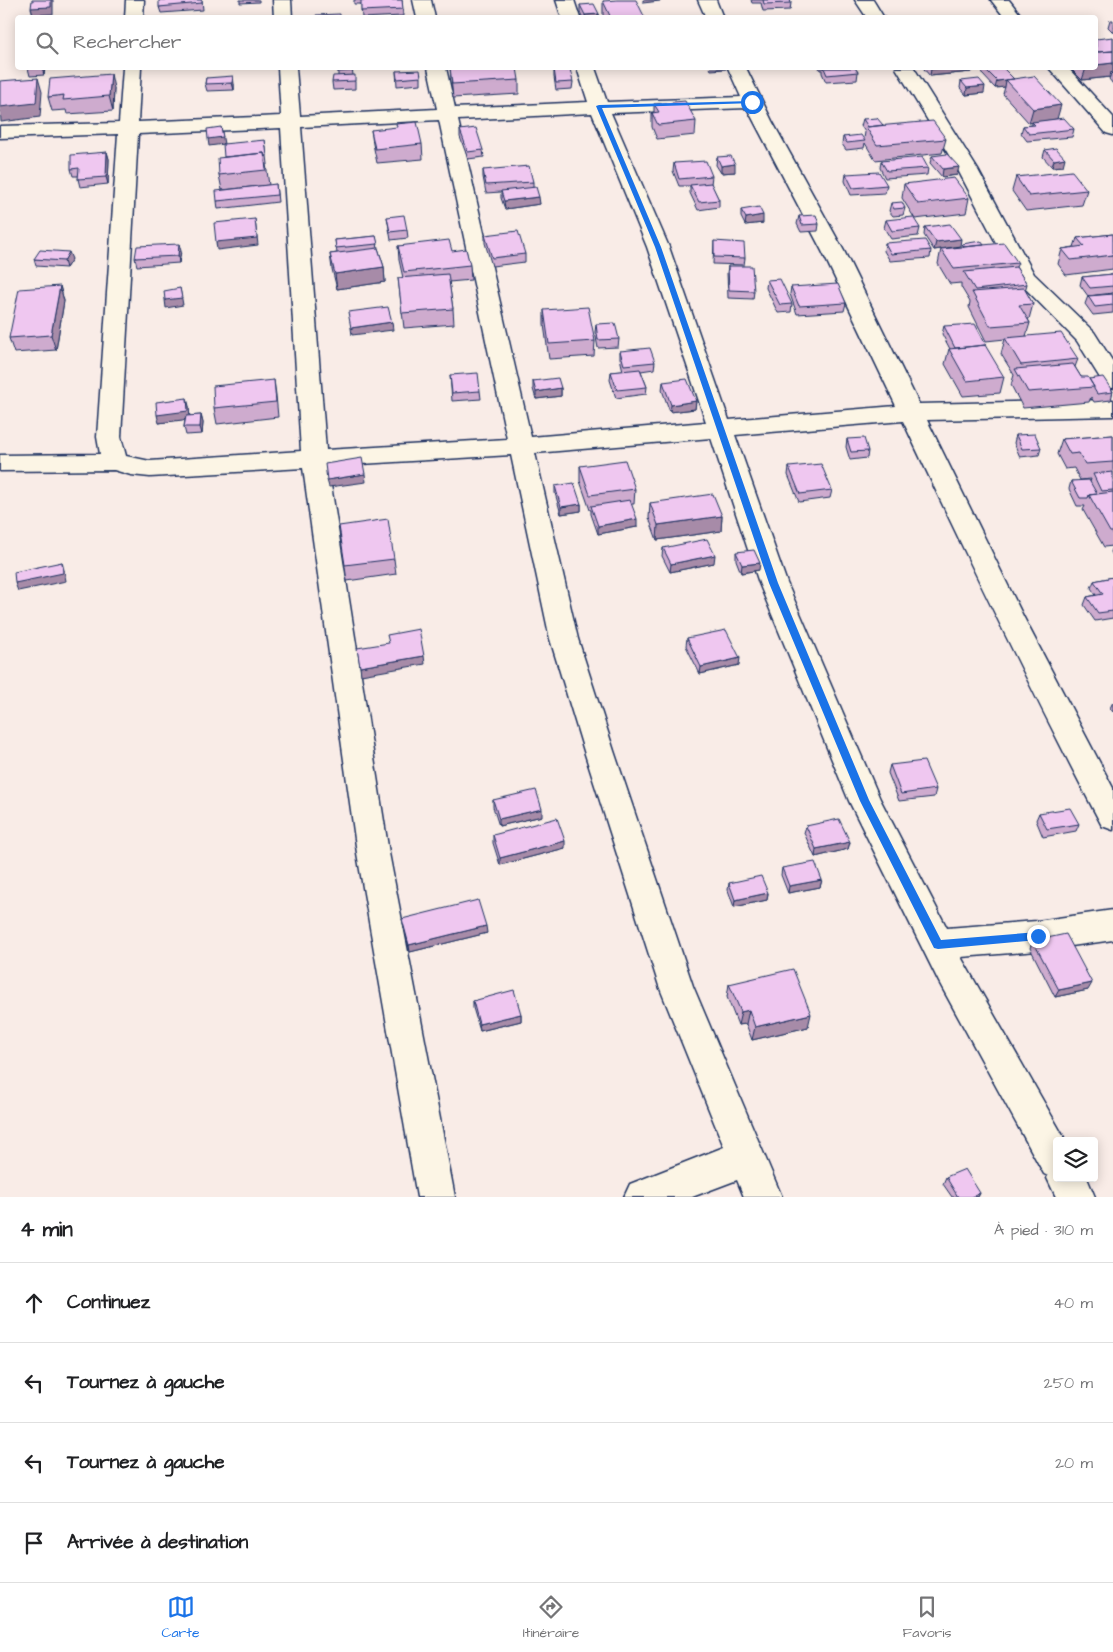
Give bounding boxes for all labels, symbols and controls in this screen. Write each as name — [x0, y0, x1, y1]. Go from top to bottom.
search box — [15, 15, 1098, 70]
icon: search — [33, 29, 61, 57]
text: Rechercher — [73, 29, 181, 56]
route start — [741, 91, 764, 114]
route end — [1027, 925, 1050, 948]
map controls — [1053, 1137, 1098, 1182]
button: layers — [1053, 1137, 1098, 1182]
text: 4 min — [20, 1215, 73, 1244]
text: À pied · 310 m — [994, 1219, 1093, 1241]
icon: ahead — [20, 1289, 48, 1317]
text: Continuez — [67, 1289, 150, 1316]
text: 40 m — [1053, 1292, 1093, 1314]
icon: left — [20, 1369, 48, 1397]
text: Tournez à gauche — [67, 1369, 225, 1396]
text: 250 m — [1044, 1372, 1093, 1394]
icon: left — [20, 1449, 48, 1477]
text: Tournez à gauche — [67, 1449, 225, 1476]
text: 20 m — [1055, 1452, 1093, 1474]
icon: arrive — [20, 1529, 48, 1557]
text: Arrivée à destination — [67, 1529, 248, 1556]
tab: Carte — [162, 1593, 200, 1643]
tab: Itinéraire — [523, 1593, 579, 1643]
tab: Favoris — [903, 1593, 951, 1643]

